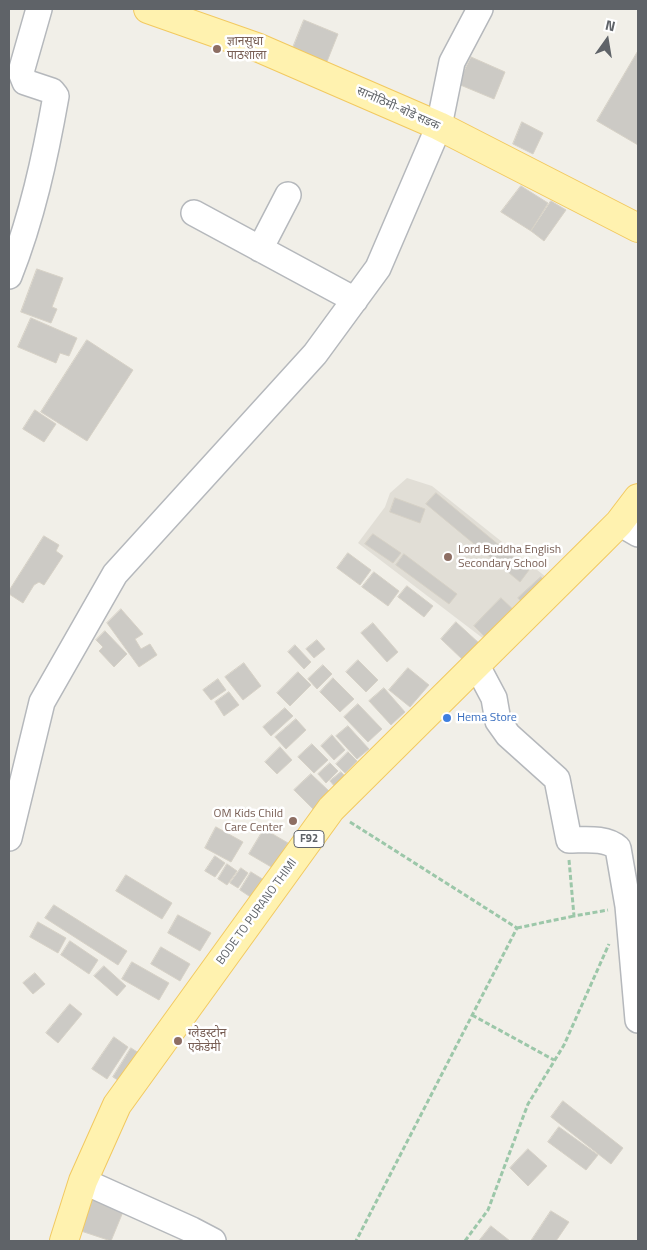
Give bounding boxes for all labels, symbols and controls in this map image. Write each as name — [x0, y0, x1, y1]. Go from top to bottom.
text: N — [603, 14, 618, 36]
north arrow — [582, 15, 632, 65]
place label: ज्ञानसुधा पाठशाला — [227, 35, 266, 63]
marker: ज्ञानसुधा पाठशाला — [211, 43, 223, 55]
street label: सानोठिमी-बोडे सडक — [354, 84, 442, 134]
place label: Lord Buddha English Secondary School — [458, 543, 561, 571]
marker: Lord Buddha English Secondary School — [442, 551, 454, 563]
place label: Hema Store — [457, 711, 517, 725]
marker: Hema Store — [441, 712, 453, 724]
place label: OM Kids Child Care Center — [214, 807, 283, 835]
marker: OM Kids Child Care Center — [287, 815, 299, 827]
road number: F92 — [294, 831, 324, 848]
street label: BODE TO PURANO THIMI — [214, 856, 300, 968]
place label: ग्लेडस्टोन एकेडेमी — [188, 1027, 226, 1055]
marker: ग्लेडस्टोन एकेडेमी — [172, 1035, 184, 1047]

